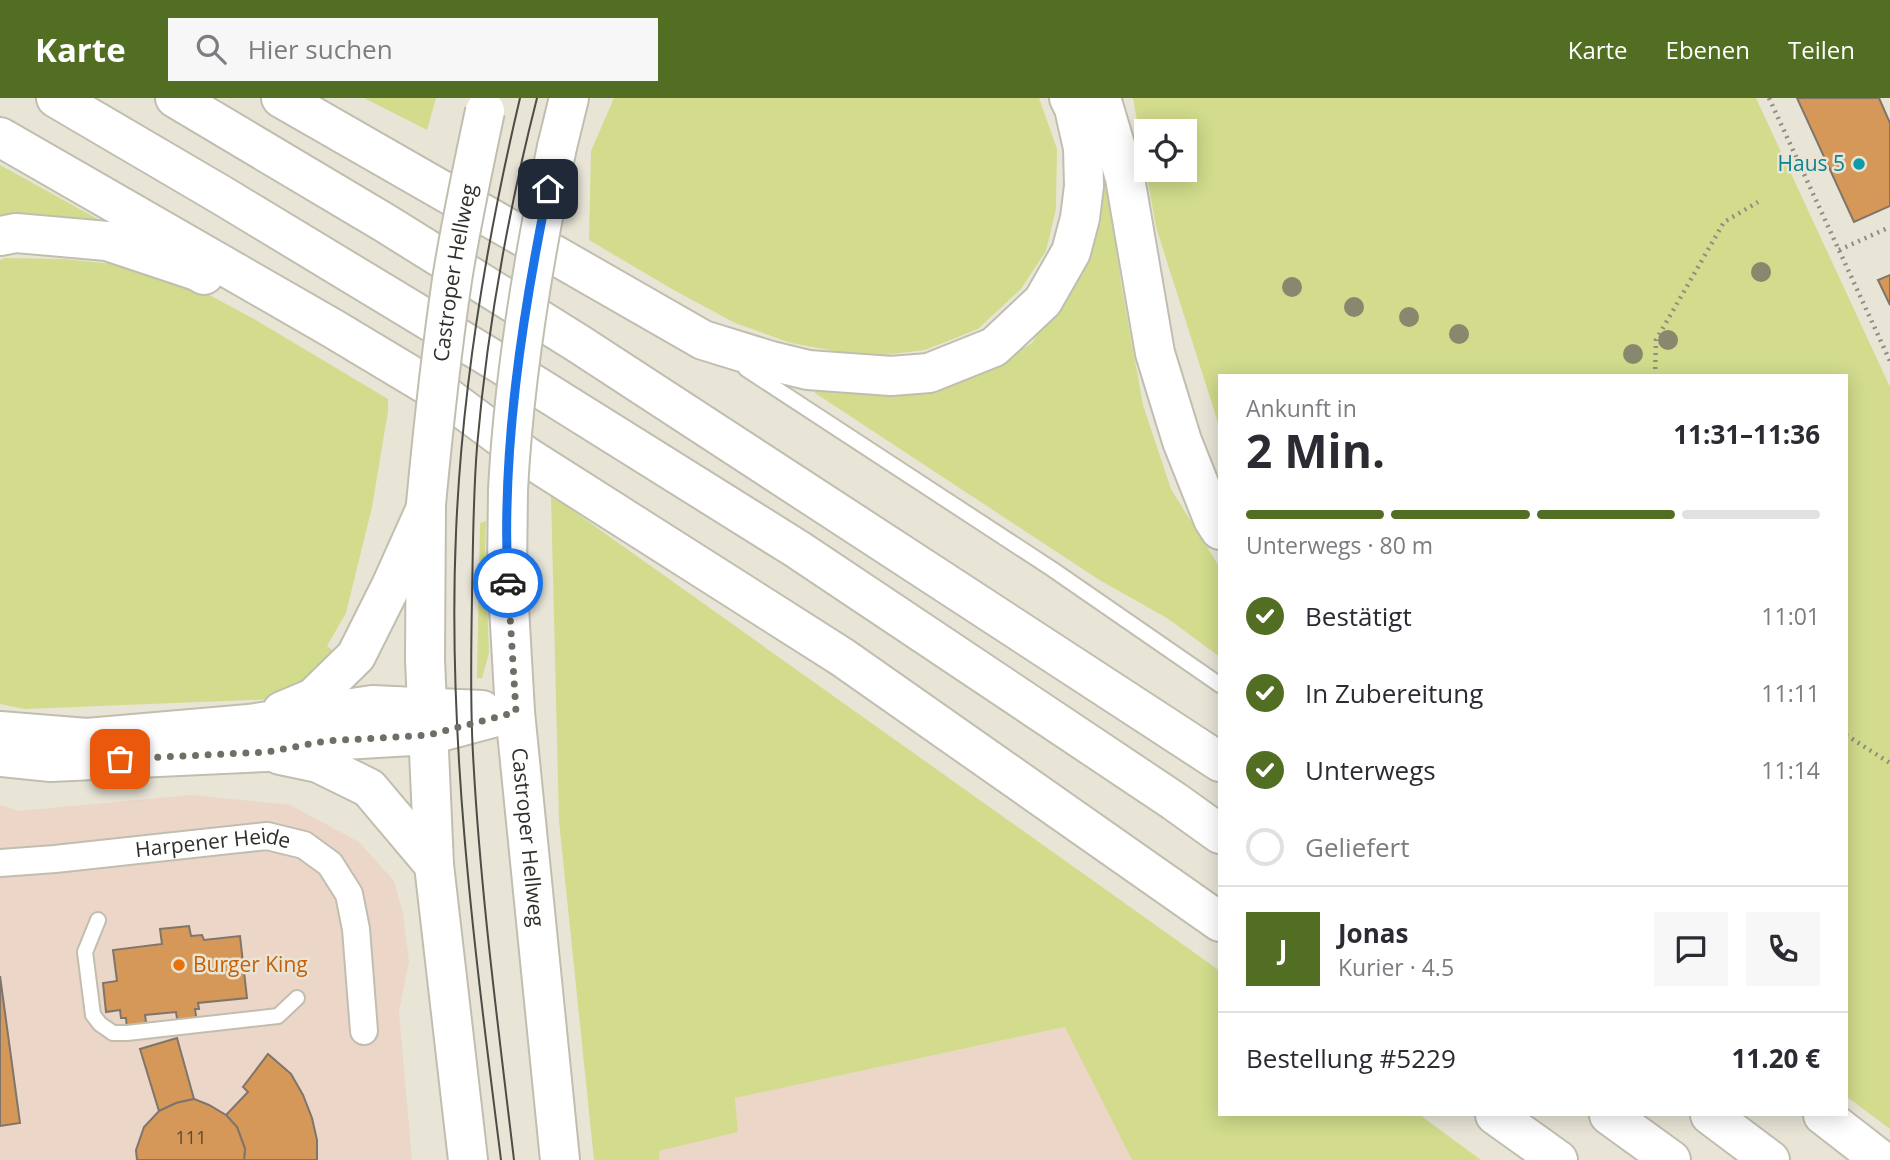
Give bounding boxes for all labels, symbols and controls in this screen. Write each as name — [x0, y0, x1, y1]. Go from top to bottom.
search box — [168, 18, 658, 81]
text: Karte — [35, 27, 126, 72]
icon: search — [192, 30, 230, 68]
text: Hier suchen — [248, 31, 393, 67]
text: Karte — [1568, 33, 1628, 66]
text: Ebenen — [1666, 33, 1750, 66]
text: Teilen — [1788, 33, 1855, 66]
map controls — [1134, 119, 1197, 182]
button: locate — [1134, 119, 1197, 182]
place label: Haus 5 — [1777, 149, 1845, 177]
marker: Haus 5 — [1851, 156, 1867, 172]
pin — [518, 159, 578, 219]
icon: home — [529, 170, 567, 208]
street label: Castroper Hellweg — [426, 181, 482, 363]
text: Ankunft in — [1246, 392, 1357, 424]
text: 11:31–11:36 — [1673, 416, 1820, 452]
text: 2 Min. — [1246, 419, 1385, 481]
text: Unterwegs · 80 m — [1246, 529, 1433, 561]
courier — [473, 548, 543, 618]
icon: car — [489, 564, 527, 602]
icon: check — [1246, 597, 1284, 635]
text: Bestätigt — [1305, 598, 1412, 634]
text: 11:01 — [1761, 600, 1820, 632]
icon: check — [1246, 674, 1284, 712]
text: In Zubereitung — [1305, 675, 1483, 711]
text: 11:11 — [1761, 677, 1820, 709]
pin — [90, 729, 150, 789]
icon: bag — [101, 740, 139, 778]
street label: Castroper Hellweg — [506, 746, 551, 928]
icon: check — [1246, 751, 1284, 789]
text: Unterwegs — [1305, 752, 1436, 788]
text: 11:14 — [1761, 754, 1820, 786]
street label: Harpener Heide — [134, 821, 294, 863]
text: Geliefert — [1305, 829, 1409, 865]
button: chat — [1654, 912, 1728, 986]
button: phone — [1746, 912, 1820, 986]
text: Jonas — [1338, 915, 1408, 951]
text: J — [1279, 931, 1287, 967]
place label: Burger King — [193, 950, 308, 978]
text: Kurier · 4.5 — [1338, 951, 1454, 983]
marker: Burger King — [171, 957, 187, 973]
text: Bestellung #5229 — [1246, 1040, 1456, 1076]
text: 11.20 € — [1732, 1040, 1820, 1076]
house number: 111 — [176, 1125, 206, 1149]

